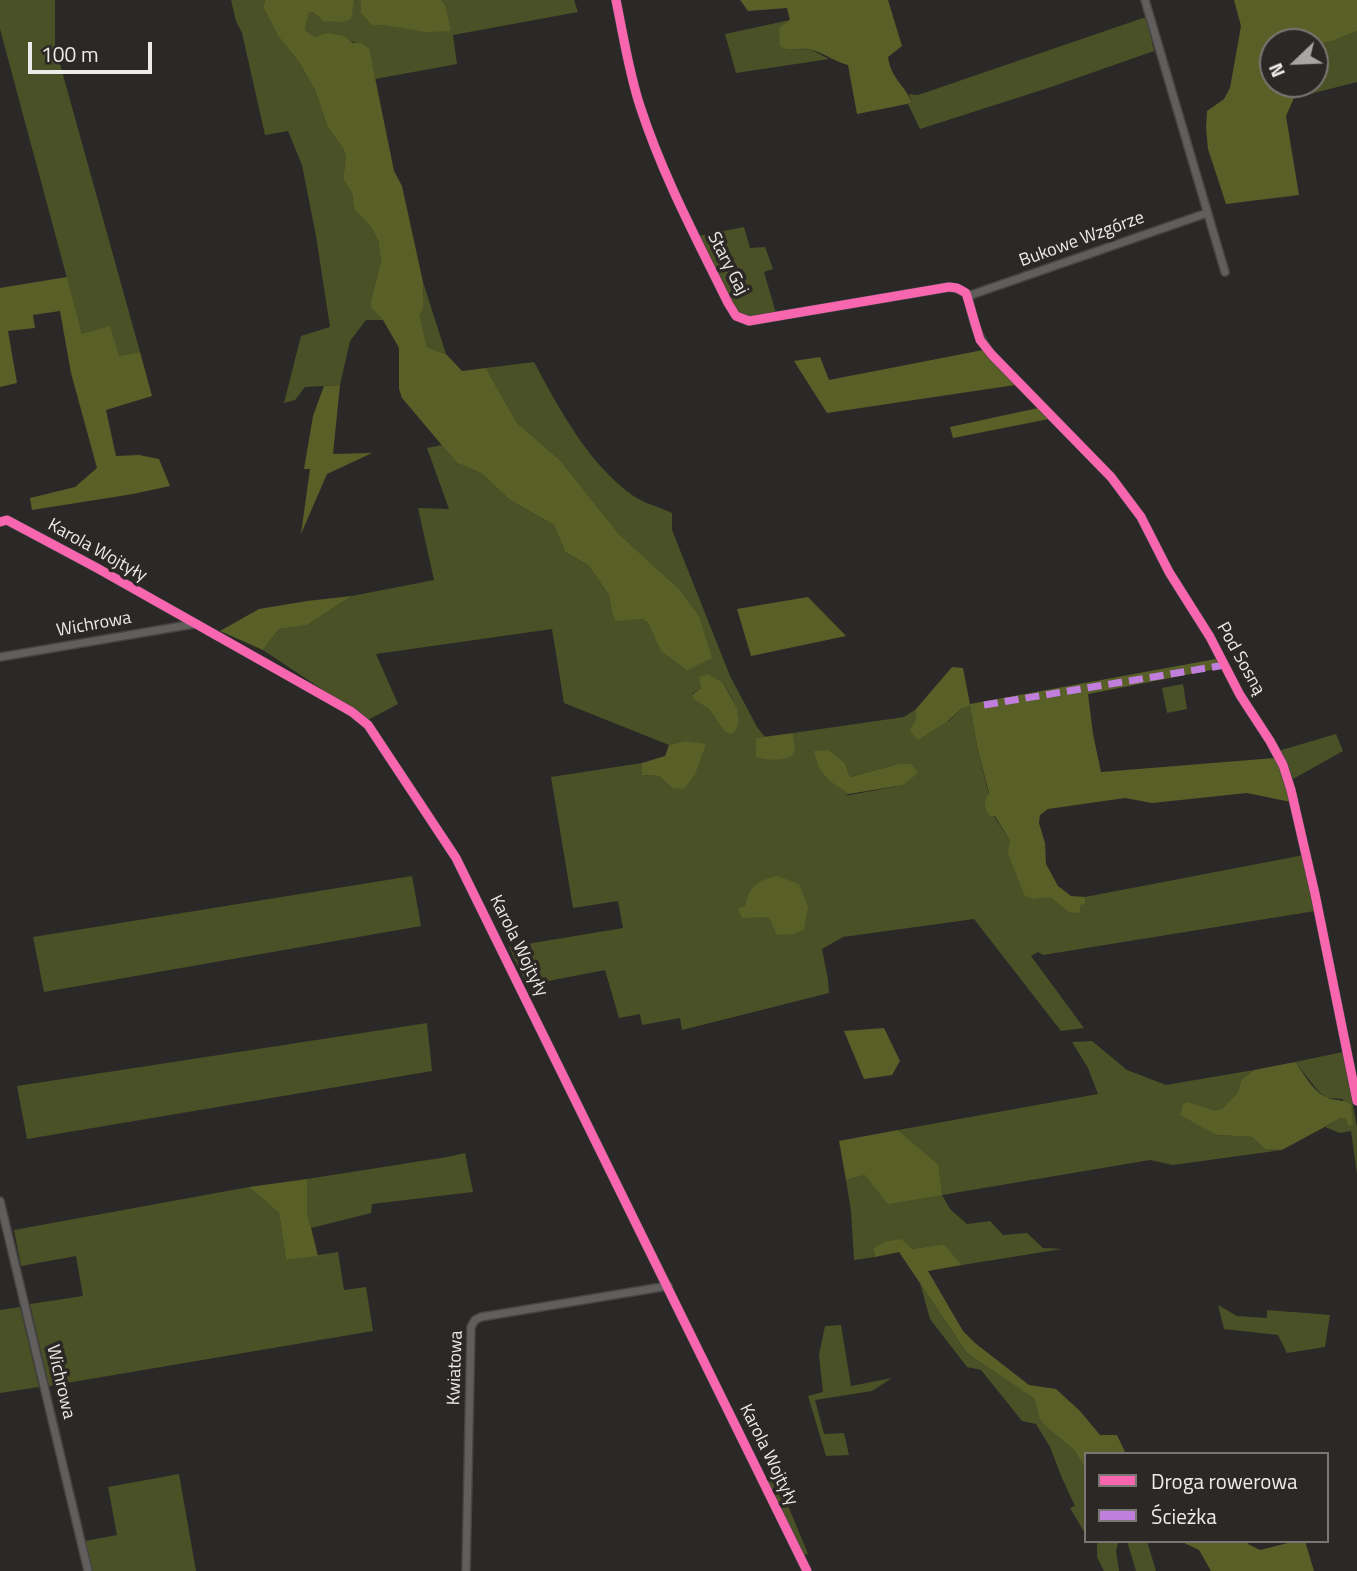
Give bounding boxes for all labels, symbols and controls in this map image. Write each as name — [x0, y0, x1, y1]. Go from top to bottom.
scale bar — [32, 28, 156, 72]
north arrow — [1259, 28, 1329, 98]
text: 100 m — [41, 38, 98, 70]
text: N — [1260, 59, 1292, 82]
street label: Bukowe Wzgórze — [1017, 207, 1147, 273]
street label: Stary Gaj — [702, 229, 752, 299]
street label: Karola Wojtyły — [44, 515, 150, 587]
street label: Wichrowa — [55, 608, 133, 642]
street label: Pod Sosną — [1211, 619, 1269, 699]
street label: Karola Wojtyły — [484, 892, 552, 1000]
street label: Kwiatowa — [444, 1330, 468, 1406]
street label: Wichrowa — [41, 1343, 79, 1421]
street label: Karola Wojtyły — [734, 1401, 802, 1509]
legend — [1084, 1452, 1329, 1543]
text: Droga rowerowa — [1151, 1465, 1298, 1497]
text: Ścieżka — [1151, 1500, 1217, 1532]

